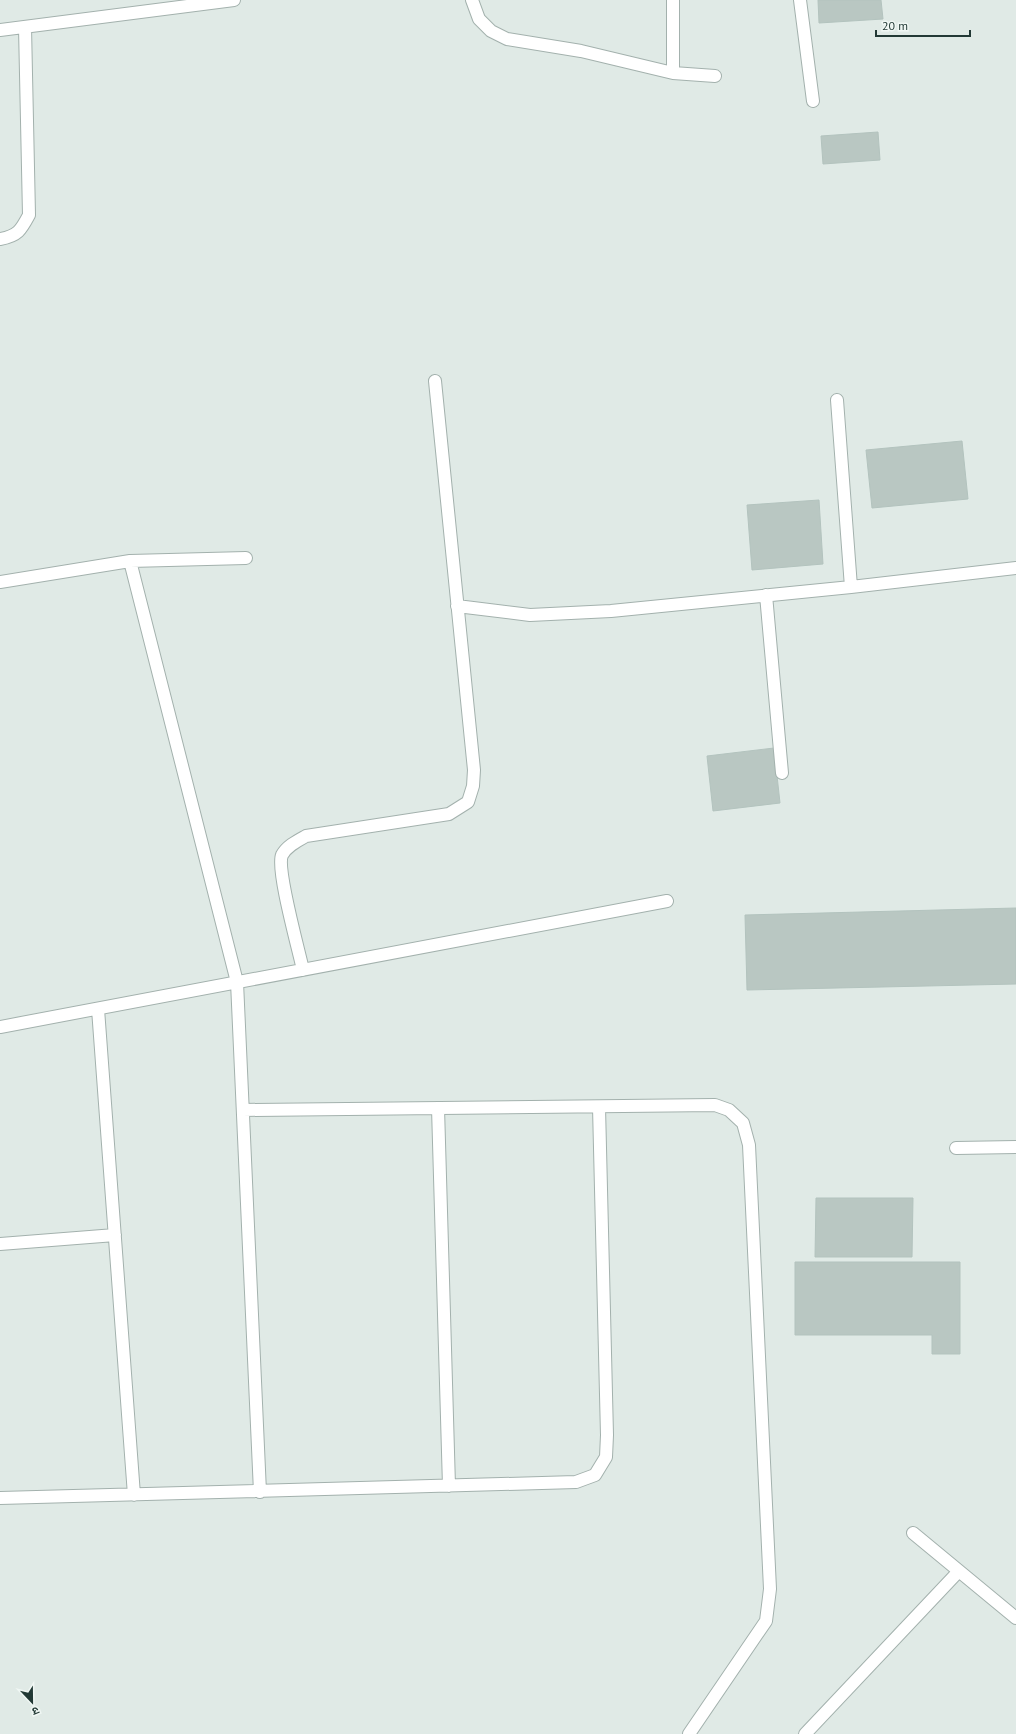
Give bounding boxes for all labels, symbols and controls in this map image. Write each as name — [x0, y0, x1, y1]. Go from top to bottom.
scale bar — [876, 12, 970, 38]
text: 20 m — [882, 18, 908, 33]
north arrow — [12, 1682, 52, 1722]
text: उ — [30, 1704, 41, 1719]

